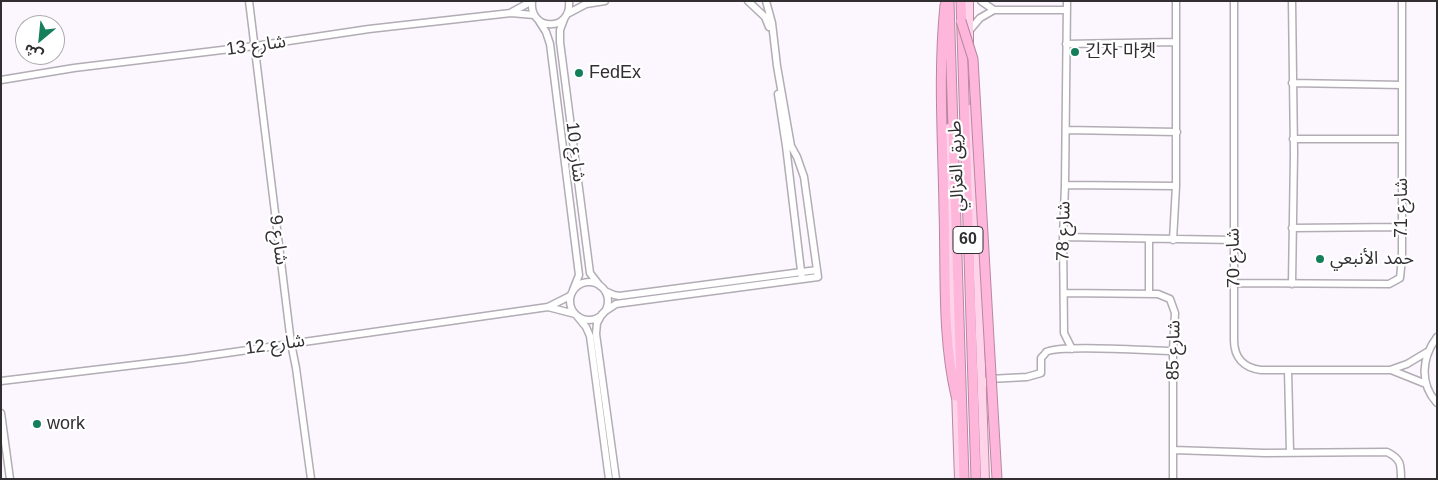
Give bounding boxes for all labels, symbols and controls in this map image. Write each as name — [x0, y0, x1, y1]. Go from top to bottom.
north arrow — [15, 15, 65, 65]
street label: شارع 13 — [225, 31, 287, 61]
text: ش — [21, 41, 46, 64]
place label: 긴자 마켓 — [1085, 41, 1156, 63]
marker: 긴자 마켓 — [1069, 46, 1081, 58]
place label: FedEx — [589, 62, 641, 84]
marker: FedEx — [573, 67, 585, 79]
street label: طريق الغزالي — [945, 120, 969, 212]
street label: شارع 10 — [561, 121, 589, 183]
street label: شارع 71 — [1391, 178, 1413, 238]
street label: شارع 78 — [1053, 201, 1075, 261]
street label: شارع 9 — [264, 214, 292, 266]
road number: 60 — [953, 226, 983, 254]
street label: شارع 70 — [1223, 228, 1245, 288]
place label: حمد الأنبعي — [1330, 248, 1414, 270]
marker: حمد الأنبعي — [1314, 253, 1326, 265]
street label: شارع 85 — [1163, 320, 1185, 380]
street label: شارع 12 — [244, 330, 306, 360]
place label: work — [47, 413, 85, 435]
marker: work — [31, 418, 43, 430]

